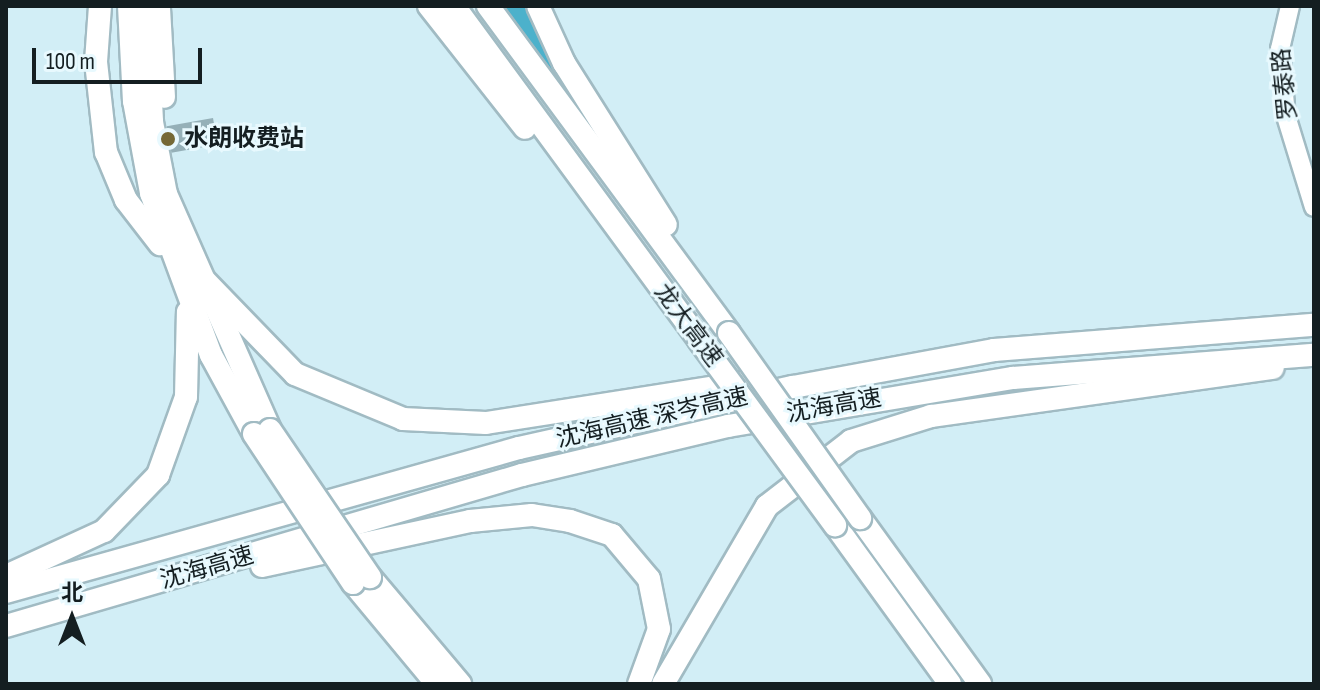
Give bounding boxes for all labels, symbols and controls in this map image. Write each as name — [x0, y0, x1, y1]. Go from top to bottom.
scale bar — [36, 32, 206, 82]
text: 100 m — [46, 47, 95, 76]
street label: 罗泰路 — [1267, 47, 1303, 121]
place label: 水朗收费站 — [184, 125, 304, 153]
marker: 水朗收费站 — [159, 130, 177, 148]
street label: 龙大高速 — [648, 278, 728, 372]
street label: 沈海高速 深岑高速 — [553, 382, 751, 454]
street label: 沈海高速 — [784, 383, 884, 429]
street label: 沈海高速 — [157, 541, 257, 595]
north arrow — [32, 578, 112, 658]
text: 北 — [61, 580, 83, 607]

